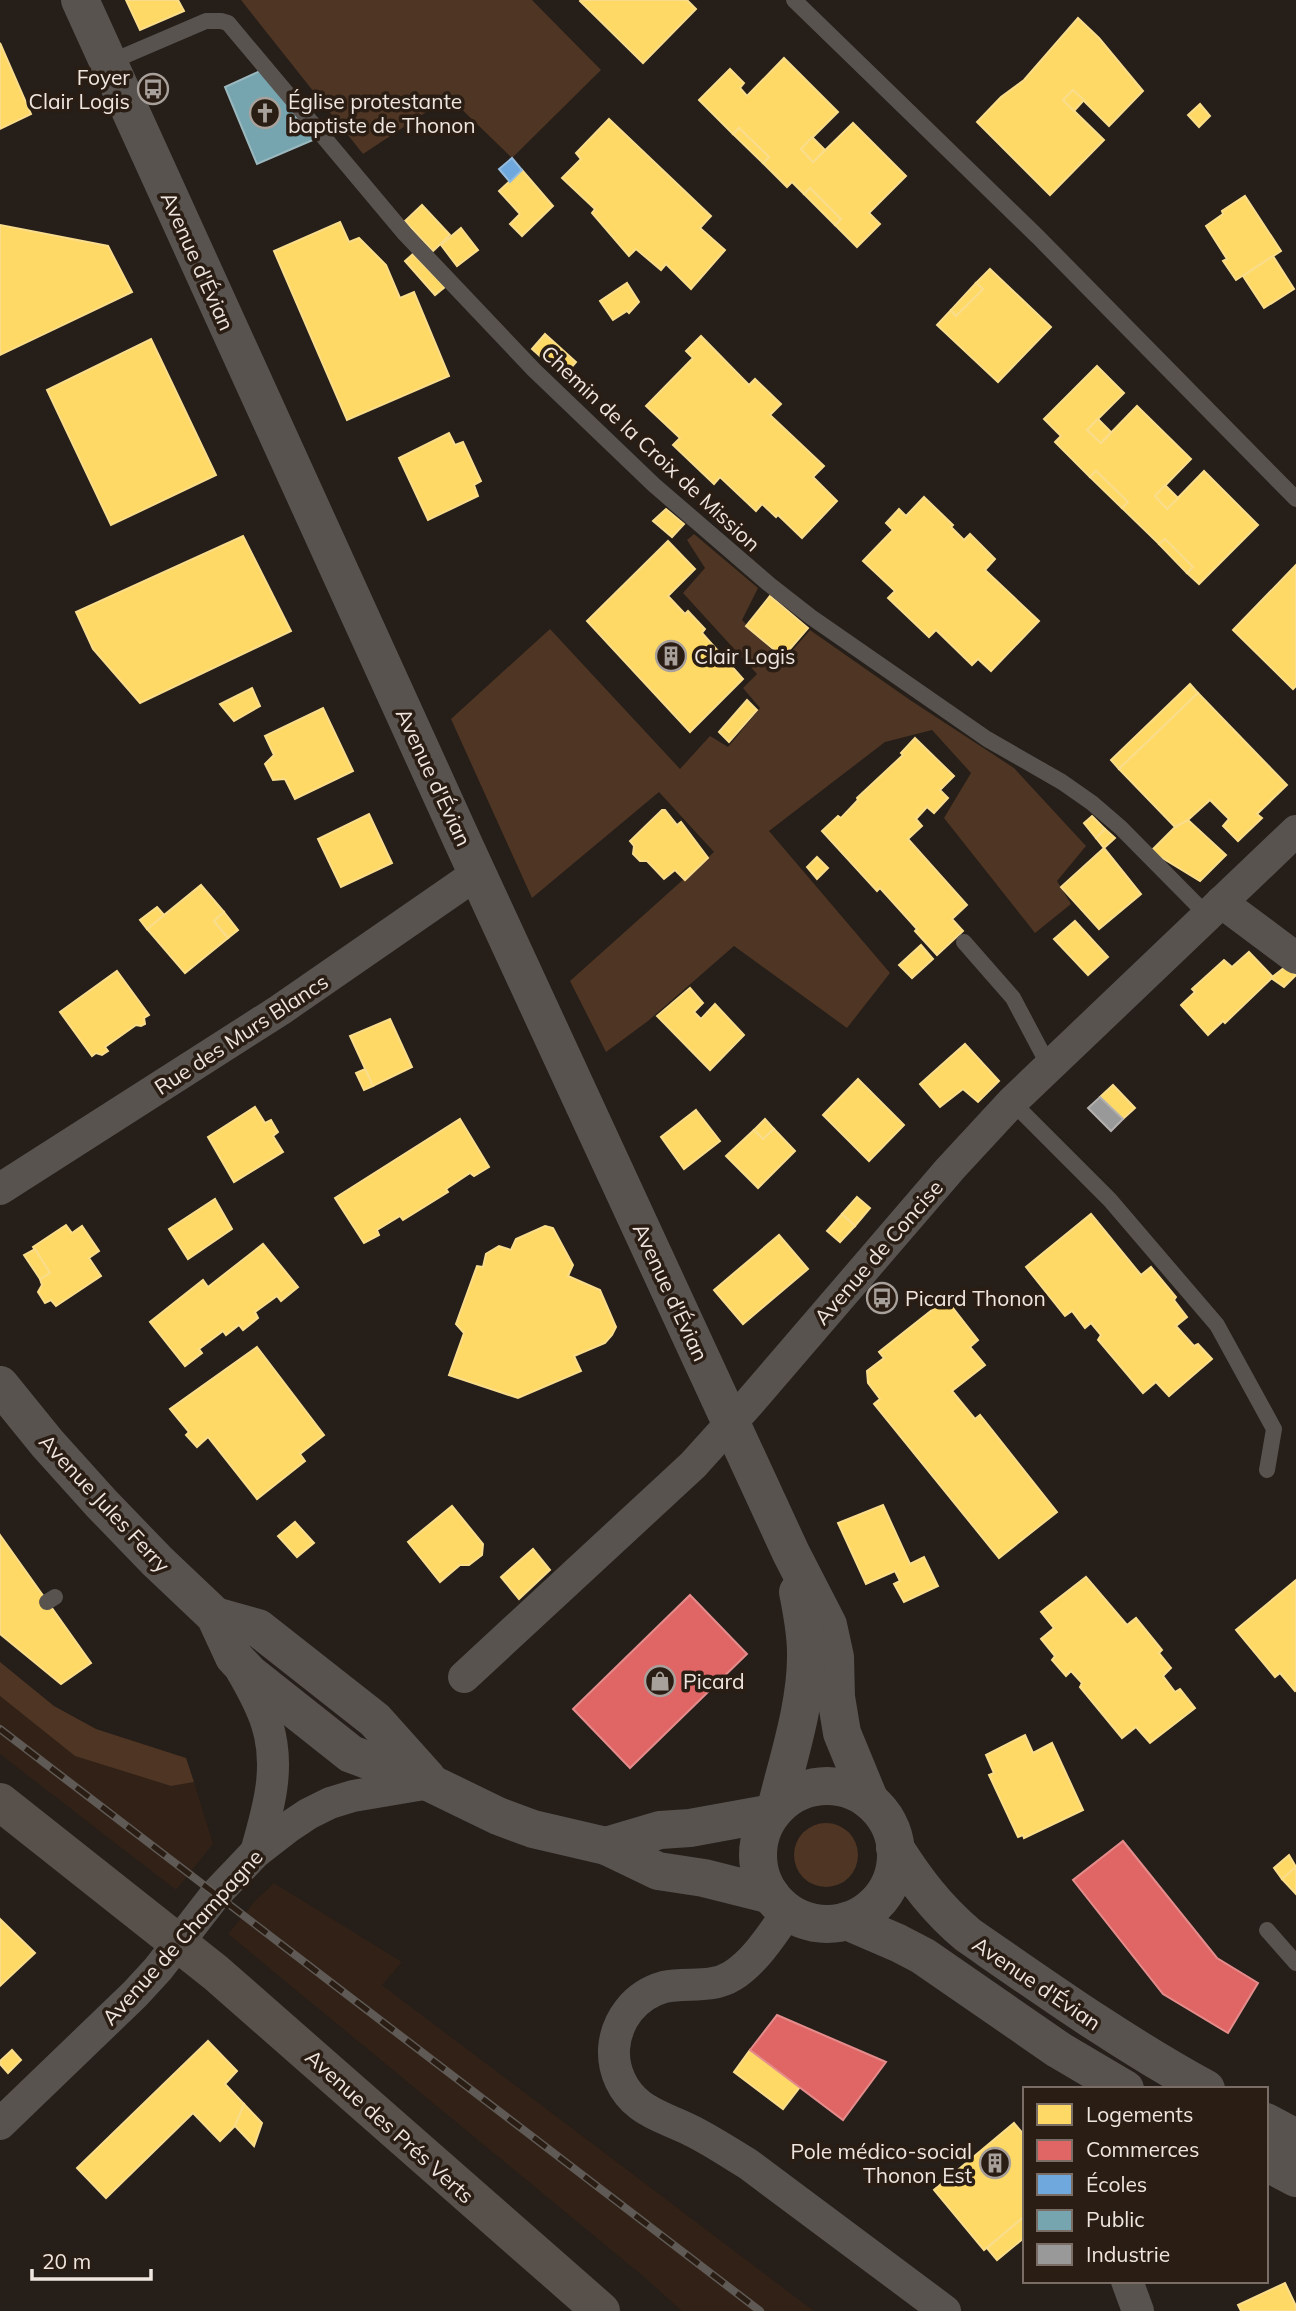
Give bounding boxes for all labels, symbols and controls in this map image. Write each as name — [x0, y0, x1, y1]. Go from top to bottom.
place label: Foyer Clair Logis — [29, 64, 130, 114]
bus stop icon: Foyer Clair Logis — [136, 72, 170, 106]
place label: Église protestante baptiste de Thonon — [288, 88, 476, 138]
church icon: Église protestante baptiste de Thonon — [248, 96, 282, 130]
street label: Avenue d'Évian — [156, 188, 240, 334]
street label: Chemin de la Croix de Mission — [536, 340, 766, 556]
building icon: Clair Logis — [654, 639, 688, 673]
place label: Clair Logis — [694, 643, 795, 669]
street label: Avenue d'Évian — [391, 704, 477, 850]
street label: Rue des Murs Blancs — [149, 968, 333, 1100]
street label: Avenue de Concise — [808, 1174, 948, 1330]
street label: Avenue d'Évian — [628, 1219, 714, 1365]
bus stop icon: Picard Thonon — [865, 1281, 899, 1315]
place label: Picard Thonon — [905, 1285, 1046, 1311]
street label: Avenue Jules Ferry — [34, 1428, 176, 1578]
shop icon: Picard — [643, 1664, 677, 1698]
place label: Picard — [683, 1668, 745, 1694]
street label: Avenue de Champagne — [96, 1844, 268, 2030]
street label: Avenue d'Évian — [968, 1931, 1106, 2035]
street label: Avenue des Prés Verts — [300, 2044, 480, 2208]
legend — [1023, 2087, 1268, 2283]
text: Logements — [1086, 2101, 1193, 2127]
text: Commerces — [1086, 2136, 1199, 2162]
place label: Pole médico-social Thonon Est — [791, 2138, 972, 2188]
building icon: Pole médico-social Thonon Est — [978, 2146, 1012, 2180]
text: Écoles — [1086, 2171, 1147, 2197]
text: Public — [1086, 2206, 1145, 2232]
scale bar — [32, 2238, 150, 2282]
text: Industrie — [1086, 2241, 1170, 2267]
text: 20 m — [42, 2248, 91, 2274]

